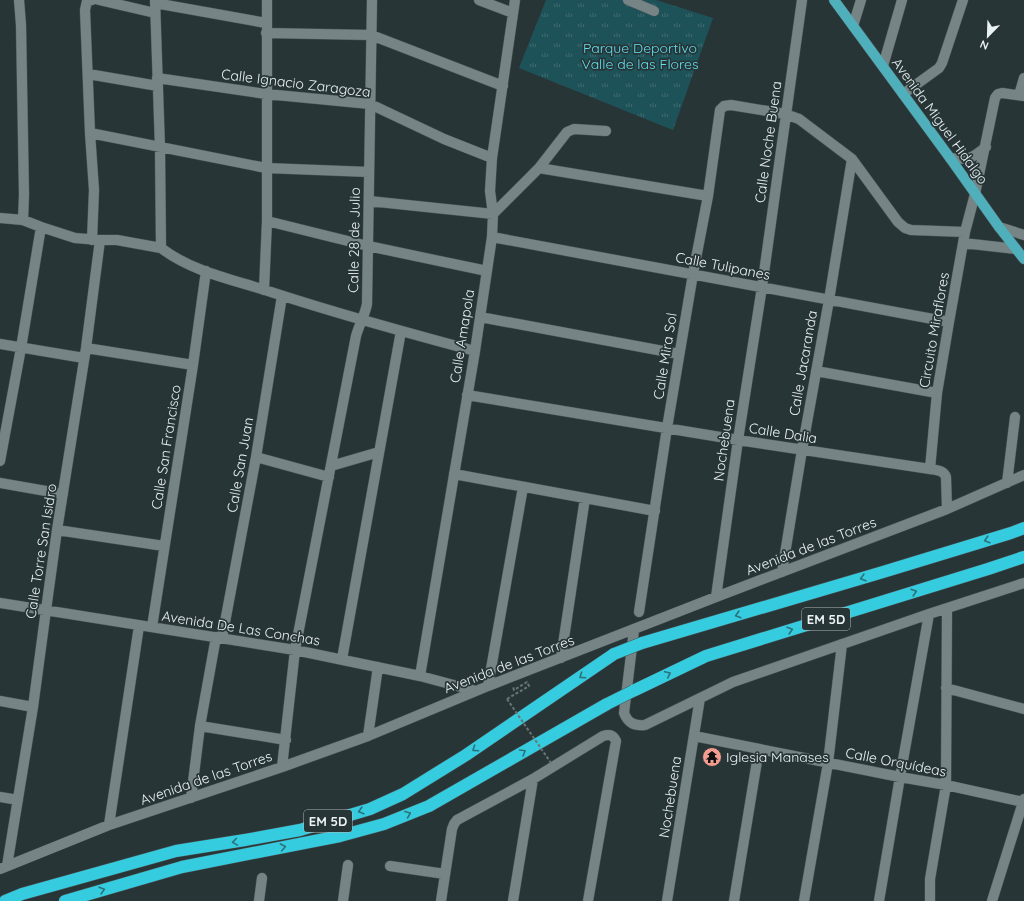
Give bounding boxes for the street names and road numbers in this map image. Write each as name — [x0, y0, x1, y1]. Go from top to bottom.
street label: Avenida Miguel Hidalgo — [888, 54, 992, 188]
street label: Calle Ignacio Zaragoza — [220, 65, 372, 101]
street label: Calle Noche Buena — [751, 80, 785, 204]
street label: Calle 28 de Julio — [344, 187, 364, 293]
street label: Calle Tulipanes — [674, 248, 772, 284]
street label: Circuito Miraflores — [915, 271, 953, 389]
street label: Calle Amapola — [446, 288, 478, 384]
street label: Calle Jacaranda — [785, 309, 821, 417]
street label: Calle Mira Sol — [649, 311, 681, 401]
street label: Calle San Francisco — [147, 383, 185, 511]
street label: Nochebuena — [709, 398, 739, 482]
street label: Calle San Juan — [223, 416, 257, 514]
street label: Calle Dalia — [748, 419, 818, 447]
street label: Calle Torre San Isidro — [21, 482, 61, 620]
street label: Avenida de las Torres — [743, 513, 879, 579]
street label: Avenida De Las Conchas — [161, 607, 321, 649]
road number: EM 5D — [802, 608, 850, 630]
street label: Avenida de las Torres — [441, 631, 577, 697]
street label: Calle Orquídeas — [844, 743, 948, 781]
street label: Avenida de las Torres — [138, 747, 274, 809]
street label: Nochebuena — [655, 755, 685, 839]
road number: EM 5D — [304, 810, 352, 832]

